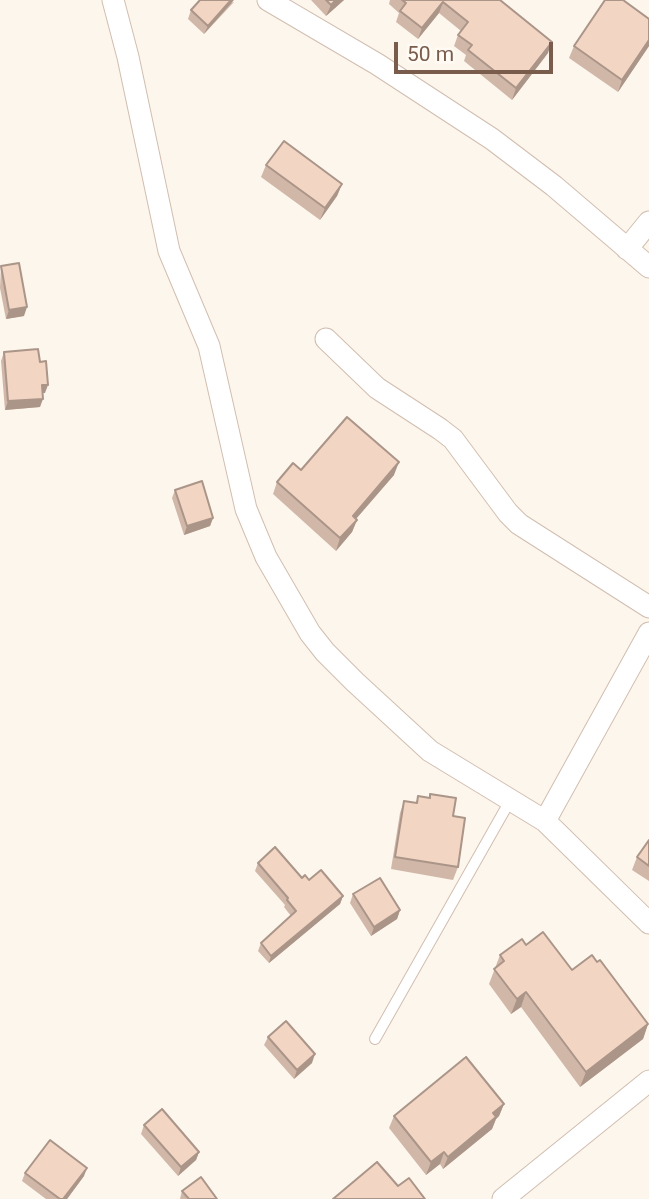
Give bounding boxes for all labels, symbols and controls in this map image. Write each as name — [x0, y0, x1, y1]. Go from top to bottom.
scale bar — [397, 28, 556, 72]
text: 50 m — [407, 42, 454, 66]

